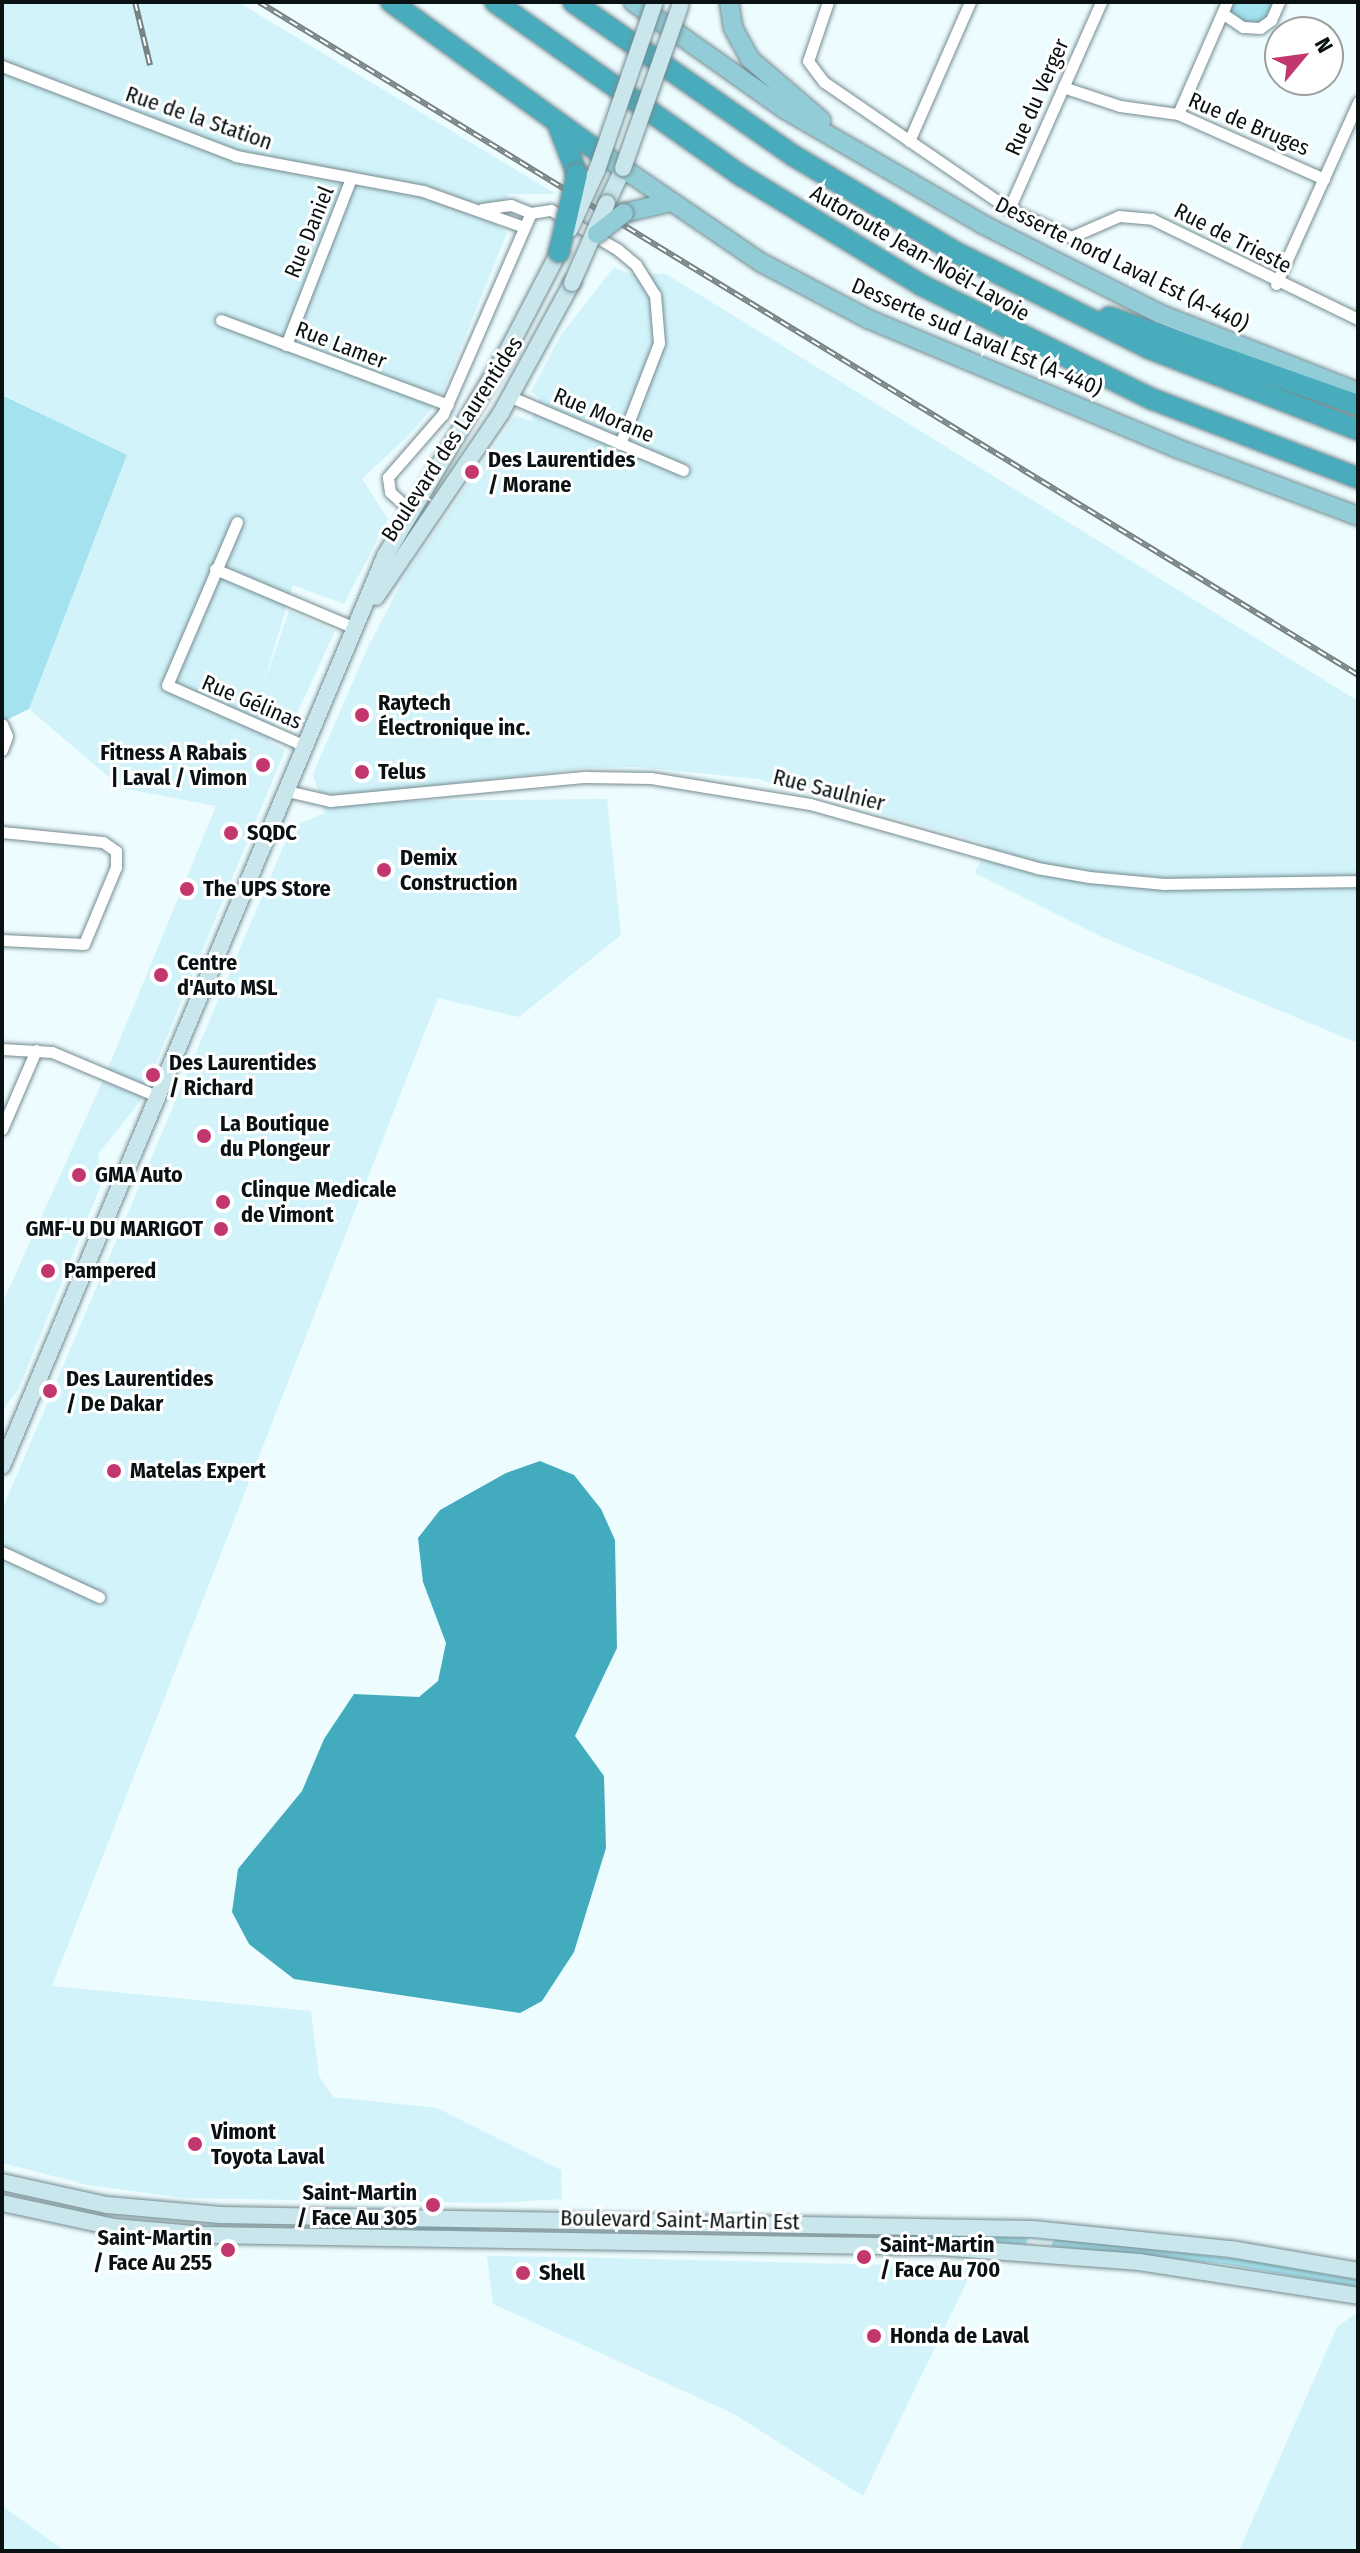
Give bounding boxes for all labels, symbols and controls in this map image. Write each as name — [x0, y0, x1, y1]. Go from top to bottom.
north arrow — [1264, 16, 1344, 96]
text: N — [1309, 33, 1339, 57]
street label: Rue du Verger — [999, 34, 1075, 160]
street label: Rue de la Station — [122, 81, 276, 155]
street label: Rue de Bruges — [1185, 87, 1313, 161]
street label: Autoroute Jean-Noël-Lavoie — [806, 179, 1034, 327]
street label: Rue Daniel — [279, 182, 339, 282]
street label: Desserte nord Laval Est (A-440) — [991, 191, 1253, 337]
street label: Rue de Trieste — [1170, 197, 1296, 279]
street label: Desserte sud Laval Est (A-440) — [848, 272, 1106, 402]
street label: Rue Lamer — [292, 316, 390, 374]
street label: Boulevard des Laurentides — [376, 331, 528, 547]
street label: Rue Morane — [550, 382, 658, 448]
place label: Des Laurentides / Morane — [488, 446, 635, 498]
marker: Des Laurentides / Morane — [463, 463, 481, 481]
street label: Rue Gélinas — [198, 669, 306, 735]
place label: Raytech Électronique inc. — [378, 689, 530, 740]
marker: Raytech Électronique inc. — [353, 706, 371, 724]
place label: Fitness A Rabais | Laval / Vimon — [100, 739, 247, 790]
marker: Fitness A Rabais | Laval / Vimon — [254, 756, 272, 774]
place label: Telus — [378, 759, 426, 785]
marker: Telus — [353, 763, 371, 781]
street label: Rue Saulnier — [770, 763, 888, 817]
place label: SQDC — [247, 820, 297, 846]
marker: SQDC — [222, 824, 240, 842]
place label: Demix Construction — [400, 844, 518, 896]
marker: Demix Construction — [375, 861, 393, 879]
place label: The UPS Store — [203, 876, 331, 902]
marker: The UPS Store — [178, 880, 196, 898]
place label: Centre d'Auto MSL — [177, 949, 277, 1000]
marker: Centre d'Auto MSL — [152, 966, 170, 984]
place label: Des Laurentides / Richard — [169, 1049, 316, 1100]
marker: Des Laurentides / Richard — [144, 1066, 162, 1084]
place label: La Boutique du Plongeur — [220, 1110, 330, 1162]
marker: La Boutique du Plongeur — [195, 1127, 213, 1145]
place label: GMA Auto — [95, 1162, 183, 1188]
marker: GMA Auto — [70, 1166, 88, 1184]
place label: Clinque Medicale de Vimont — [241, 1176, 396, 1228]
marker: Clinque Medicale de Vimont — [212, 1191, 234, 1213]
place label: GMF-U DU MARIGOT — [25, 1216, 203, 1242]
marker: GMF-U DU MARIGOT — [210, 1218, 232, 1240]
place label: Pampered — [64, 1258, 156, 1284]
marker: Pampered — [39, 1262, 57, 1280]
place label: Des Laurentides / De Dakar — [66, 1365, 213, 1416]
marker: Des Laurentides / De Dakar — [41, 1382, 59, 1400]
place label: Matelas Expert — [130, 1458, 266, 1484]
marker: Matelas Expert — [105, 1462, 123, 1480]
place label: Vimont Toyota Laval — [211, 2118, 325, 2170]
marker: Vimont Toyota Laval — [186, 2135, 204, 2153]
place label: Saint-Martin / Face Au 305 — [297, 2179, 417, 2230]
marker: Saint-Martin / Face Au 305 — [424, 2196, 442, 2214]
street label: Boulevard Saint-Martin Est — [560, 2205, 800, 2235]
place label: Saint-Martin / Face Au 255 — [93, 2224, 212, 2276]
place label: Saint-Martin / Face Au 700 — [880, 2231, 1000, 2282]
marker: Saint-Martin / Face Au 255 — [219, 2241, 237, 2259]
marker: Saint-Martin / Face Au 700 — [855, 2248, 873, 2266]
place label: Shell — [539, 2260, 585, 2286]
marker: Shell — [514, 2264, 532, 2282]
place label: Honda de Laval — [890, 2323, 1029, 2349]
marker: Honda de Laval — [865, 2327, 883, 2345]

